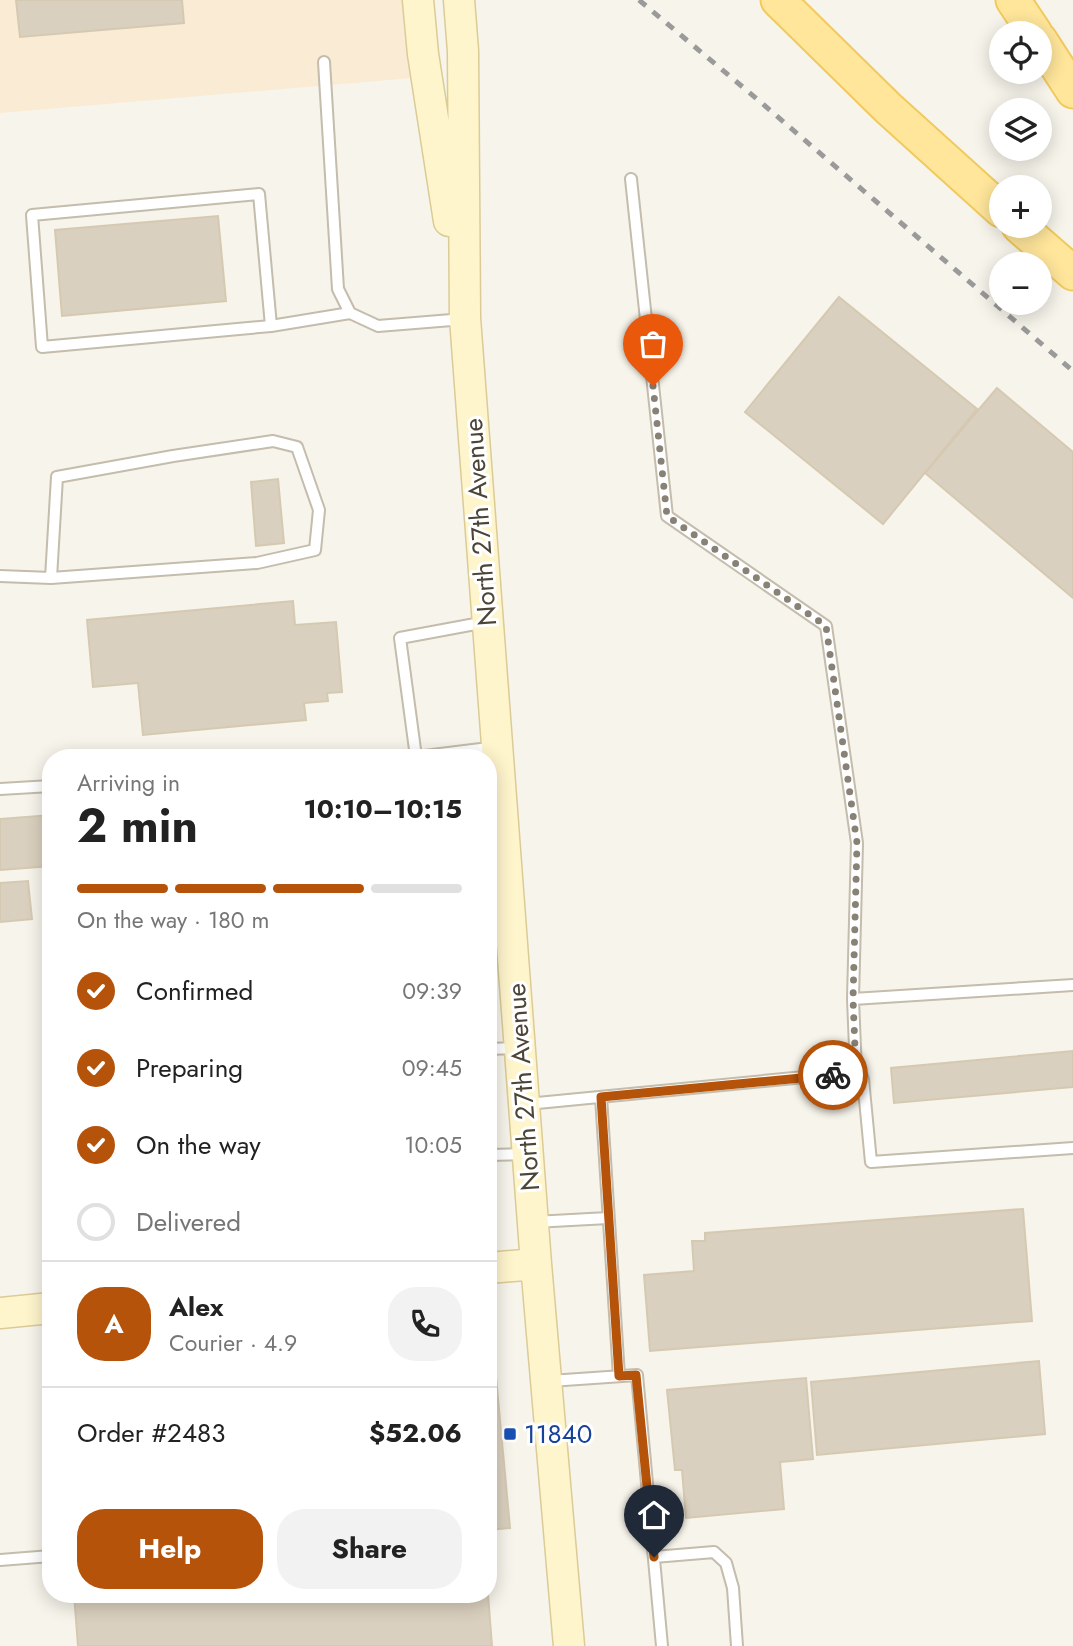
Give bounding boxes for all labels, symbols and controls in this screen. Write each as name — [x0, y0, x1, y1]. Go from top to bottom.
map controls — [989, 21, 1052, 315]
button: locate — [989, 21, 1052, 84]
button: layers — [989, 98, 1052, 161]
button: + — [989, 175, 1052, 238]
button: − — [989, 252, 1052, 315]
pin — [623, 314, 683, 386]
icon: bag — [634, 325, 672, 363]
street label: North 27th Avenue — [454, 417, 506, 627]
text: Arriving in — [77, 766, 180, 800]
text: 10:10–10:15 — [304, 790, 462, 828]
text: 2 min — [77, 793, 198, 859]
text: On the way · 180 m — [77, 903, 269, 937]
icon: check — [77, 972, 115, 1010]
text: Confirmed — [136, 972, 253, 1010]
text: 09:39 — [402, 974, 462, 1008]
street label: North 27th Avenue — [497, 982, 549, 1192]
courier — [798, 1040, 868, 1110]
icon: check — [77, 1049, 115, 1087]
text: Preparing — [136, 1049, 243, 1087]
text: 09:45 — [402, 1051, 462, 1085]
icon: bike — [814, 1056, 852, 1094]
icon: check — [77, 1126, 115, 1164]
text: On the way — [136, 1126, 261, 1164]
text: 10:05 — [404, 1128, 462, 1162]
text: Delivered — [136, 1203, 241, 1241]
button: phone — [388, 1287, 462, 1361]
text: Alex — [169, 1288, 223, 1326]
text: A — [104, 1305, 124, 1343]
text: Courier · 4.9 — [169, 1326, 297, 1360]
text: Order #2483 — [77, 1414, 225, 1452]
text: $52.06 — [369, 1414, 462, 1452]
place label: 11840 — [524, 1415, 592, 1453]
marker: 11840 — [502, 1426, 518, 1442]
pin — [624, 1485, 684, 1557]
icon: home — [635, 1496, 673, 1534]
button: Help — [77, 1509, 263, 1589]
button: Share — [277, 1509, 462, 1589]

